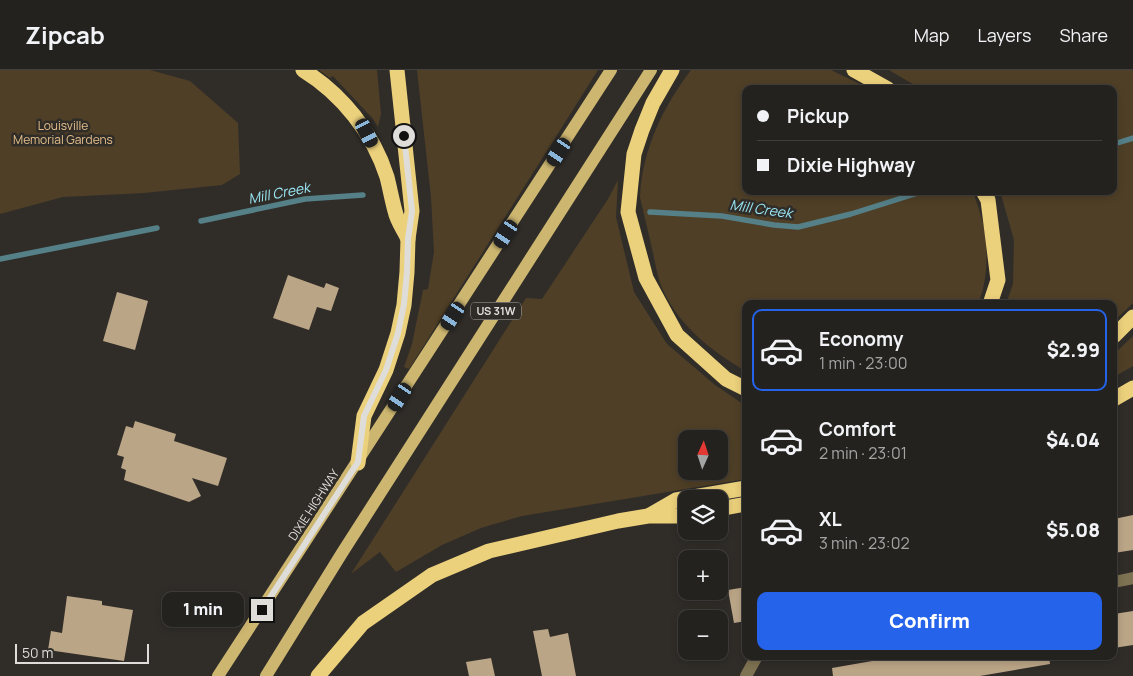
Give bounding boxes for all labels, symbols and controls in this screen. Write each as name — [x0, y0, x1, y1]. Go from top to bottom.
text: Zipcab — [25, 18, 105, 51]
text: Map — [914, 23, 949, 47]
text: Layers — [977, 23, 1031, 47]
text: Share — [1059, 23, 1108, 47]
text: Pickup — [787, 103, 849, 129]
car — [353, 116, 380, 150]
park label: Louisville Memorial Gardens — [13, 117, 113, 148]
route start — [393, 125, 415, 147]
car — [544, 135, 573, 169]
text: Dixie Highway — [787, 152, 915, 178]
water label: Mill Creek — [246, 177, 313, 208]
water label: Mill Creek — [729, 195, 795, 223]
car — [491, 217, 520, 251]
car — [438, 299, 467, 333]
road number: US 31W — [471, 302, 521, 320]
text: Economy — [819, 326, 903, 352]
icon: car — [759, 328, 804, 373]
text: $2.99 — [1047, 337, 1100, 363]
text: 1 min · 23:00 — [819, 352, 908, 374]
car — [385, 380, 414, 414]
text: Comfort — [819, 416, 896, 442]
icon: car — [759, 418, 804, 463]
text: $4.04 — [1046, 427, 1100, 453]
north arrow — [678, 430, 728, 480]
map controls — [678, 430, 728, 660]
text: 2 min · 23:01 — [819, 442, 907, 464]
street label: DIXIE HIGHWAY — [284, 466, 343, 544]
button: layers — [678, 490, 728, 540]
text: XL — [819, 506, 842, 532]
icon: car — [759, 508, 804, 553]
text: $5.08 — [1046, 517, 1100, 543]
text: 3 min · 23:02 — [819, 532, 910, 554]
button: + — [678, 550, 728, 600]
callout: 1 min — [162, 592, 244, 628]
button: Confirm — [757, 592, 1102, 650]
text: 1 min — [183, 598, 223, 620]
route end — [251, 599, 273, 621]
button: − — [678, 610, 728, 660]
scale bar — [15, 641, 149, 664]
text: 50 m — [22, 643, 53, 662]

